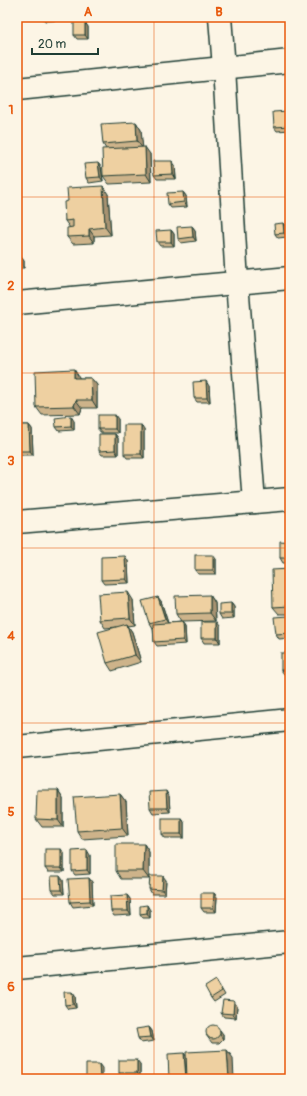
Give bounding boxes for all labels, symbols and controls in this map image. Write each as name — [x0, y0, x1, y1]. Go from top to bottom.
text: A — [84, 4, 93, 20]
text: B — [215, 4, 223, 20]
scale bar — [32, 30, 98, 56]
text: 20 m — [38, 37, 67, 52]
text: 1 — [8, 102, 14, 118]
text: 2 — [7, 278, 15, 294]
text: 3 — [7, 453, 15, 469]
text: 4 — [7, 628, 15, 644]
text: 5 — [7, 804, 15, 820]
text: 6 — [7, 979, 15, 995]

